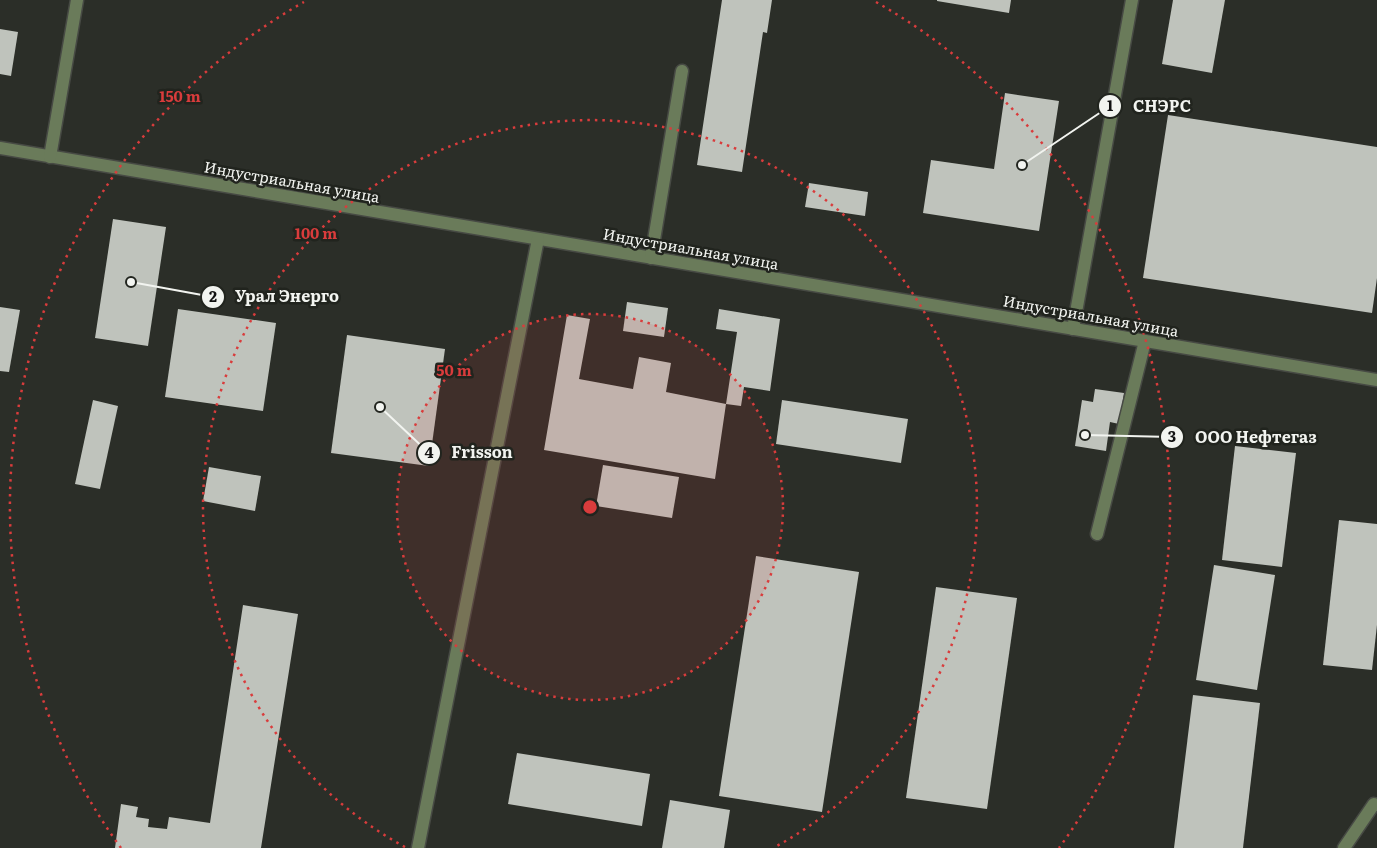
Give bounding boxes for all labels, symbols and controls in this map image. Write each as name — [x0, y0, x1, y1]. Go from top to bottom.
text: 150 m — [159, 84, 201, 107]
callout: СНЭРС — [1098, 91, 1201, 122]
text: 1 — [1107, 93, 1113, 116]
text: СНЭРС — [1133, 93, 1191, 117]
street label: Индустриальная улица — [202, 154, 383, 208]
text: 100 m — [295, 221, 337, 244]
street label: Индустриальная улица — [601, 221, 782, 275]
callout: Урал Энерго — [200, 281, 349, 312]
text: Урал Энерго — [235, 283, 339, 307]
text: 2 — [209, 284, 217, 307]
street label: Индустриальная улица — [1001, 288, 1182, 342]
text: 50 m — [436, 358, 472, 381]
callout: ООО Нефтегаз — [1160, 422, 1327, 453]
text: 3 — [1168, 424, 1176, 447]
text: ООО Нефтегаз — [1195, 424, 1317, 448]
callout: Frisson — [416, 437, 523, 468]
text: Frisson — [451, 439, 513, 463]
text: 4 — [424, 440, 434, 463]
centre of rings — [581, 498, 599, 516]

